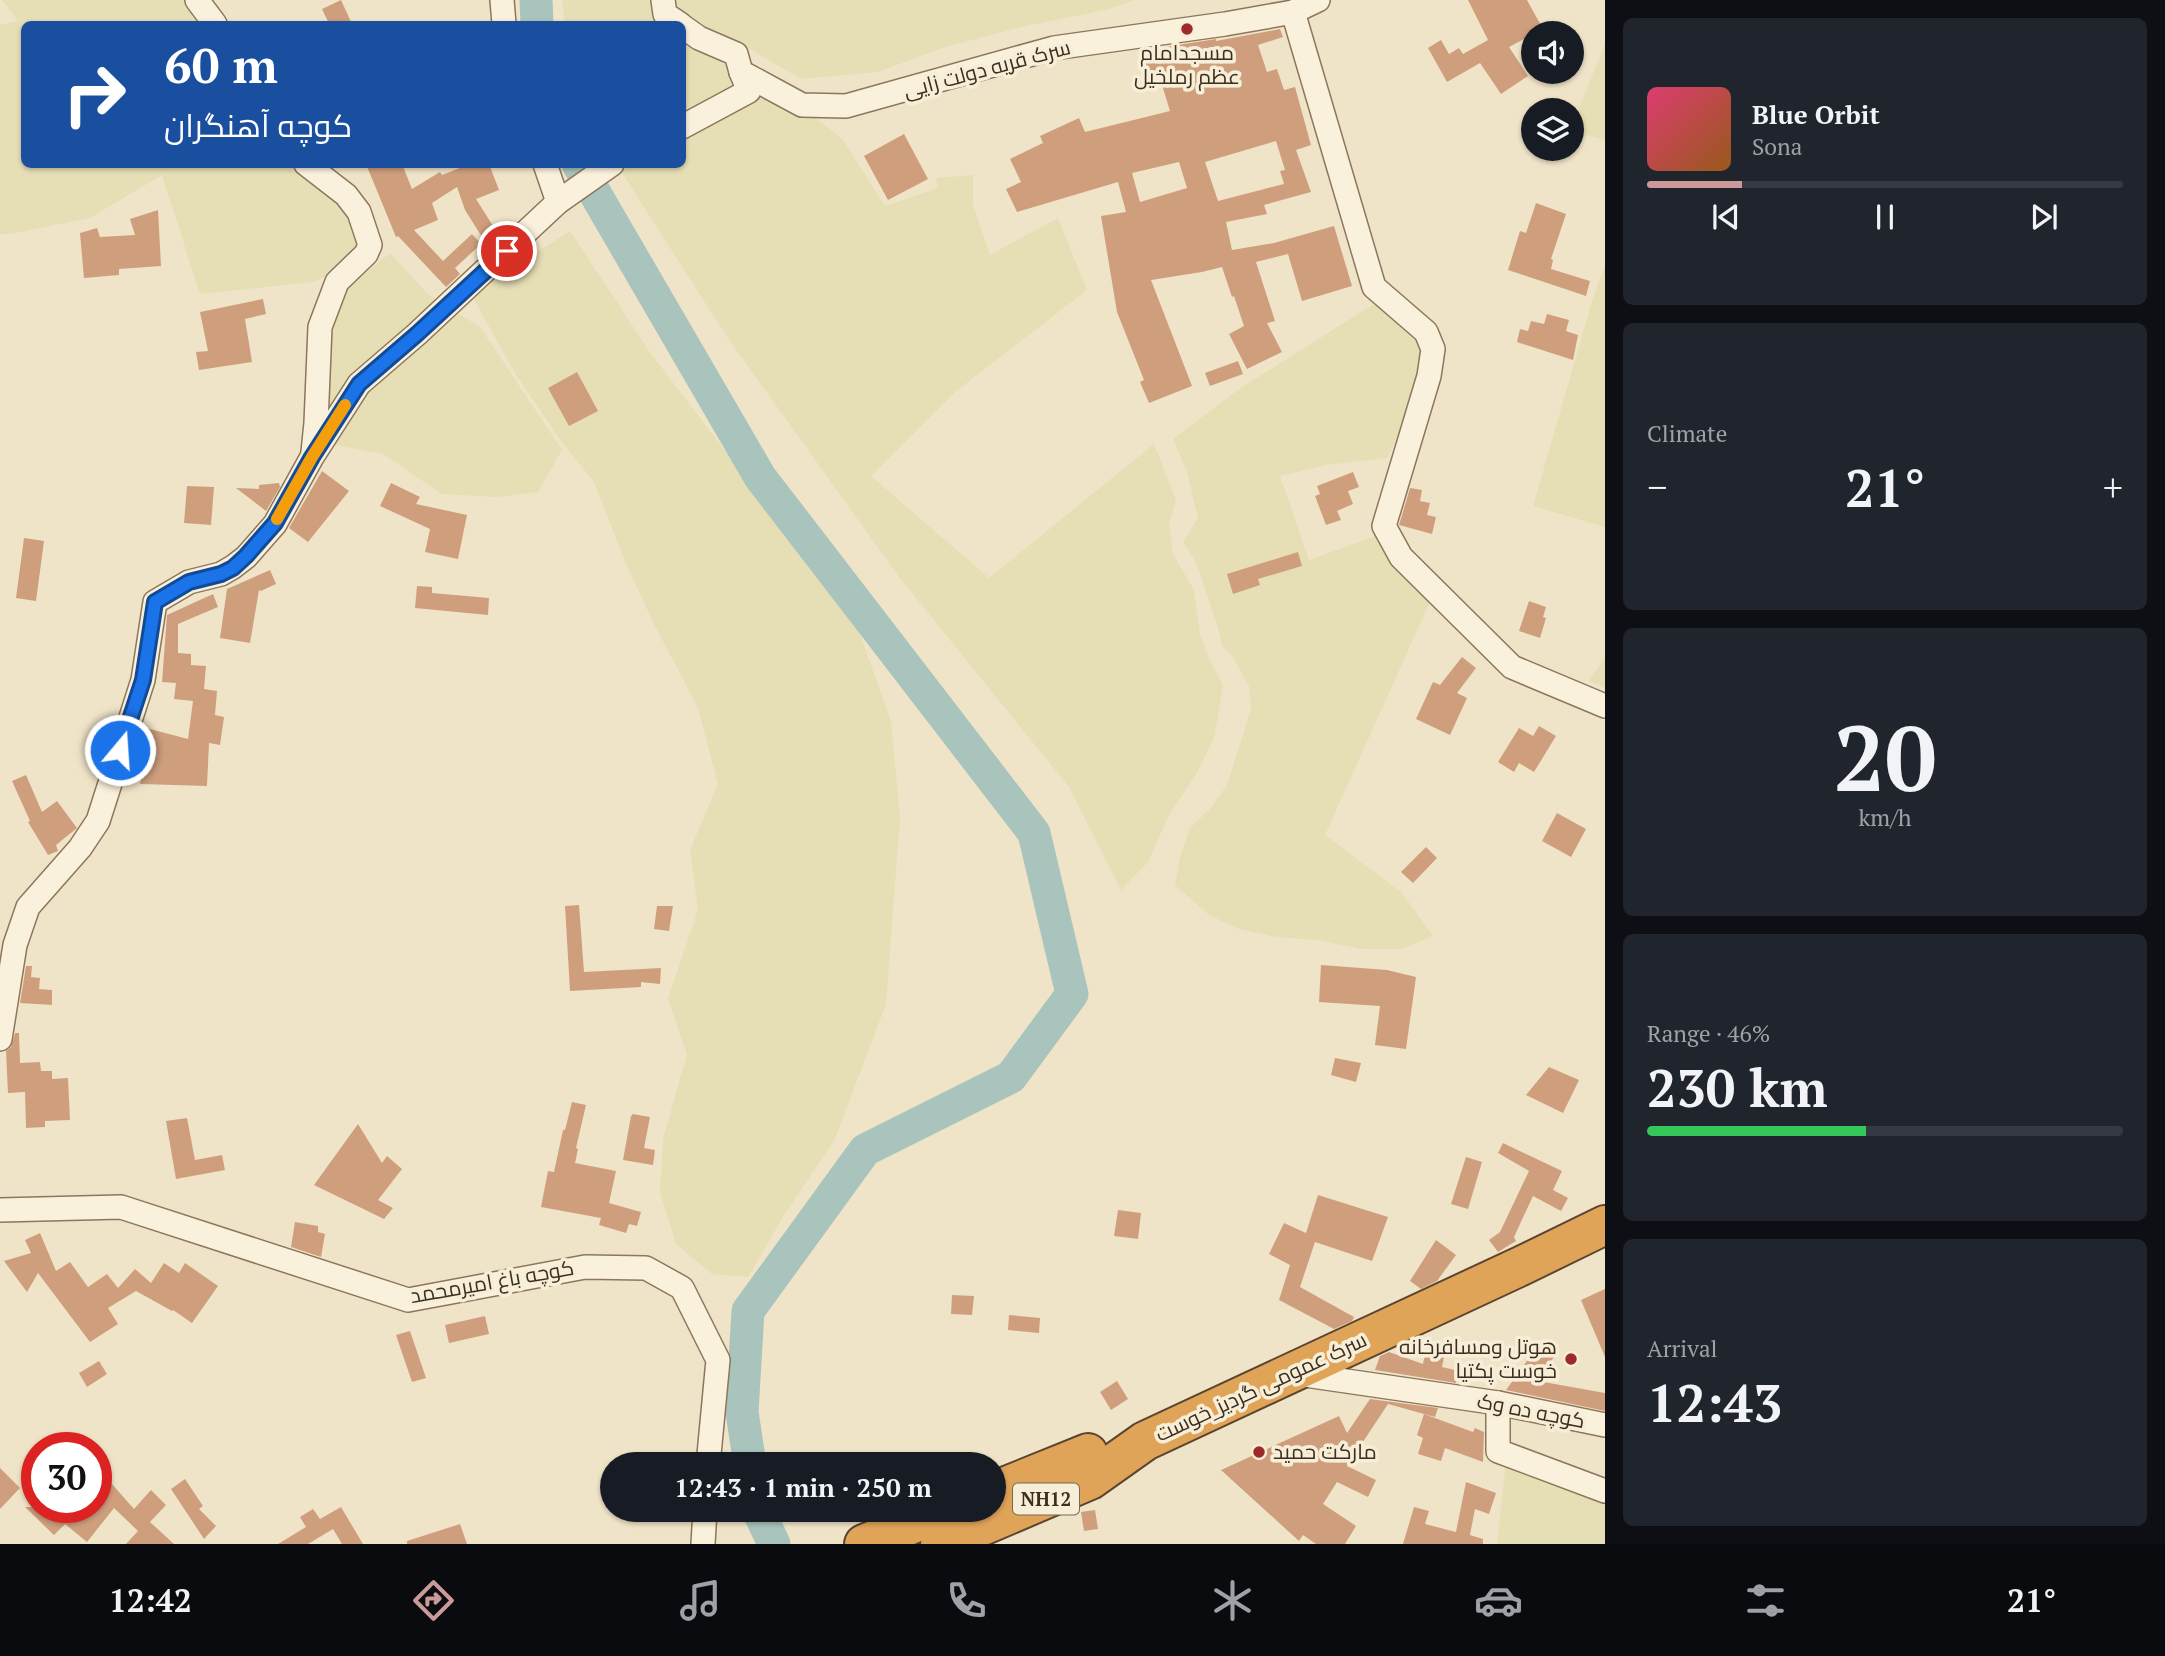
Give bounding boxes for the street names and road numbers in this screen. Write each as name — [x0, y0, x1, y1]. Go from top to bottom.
street label: سرک قریه دولت زایی — [900, 32, 1073, 104]
street label: کوچه باغ امیرمحمد — [408, 1253, 576, 1310]
street label: سرک عمومی گردیز_خوست — [1150, 1325, 1371, 1447]
street label: کوچه ده وک — [1475, 1386, 1588, 1435]
road number: NH12 — [1013, 1484, 1079, 1514]

